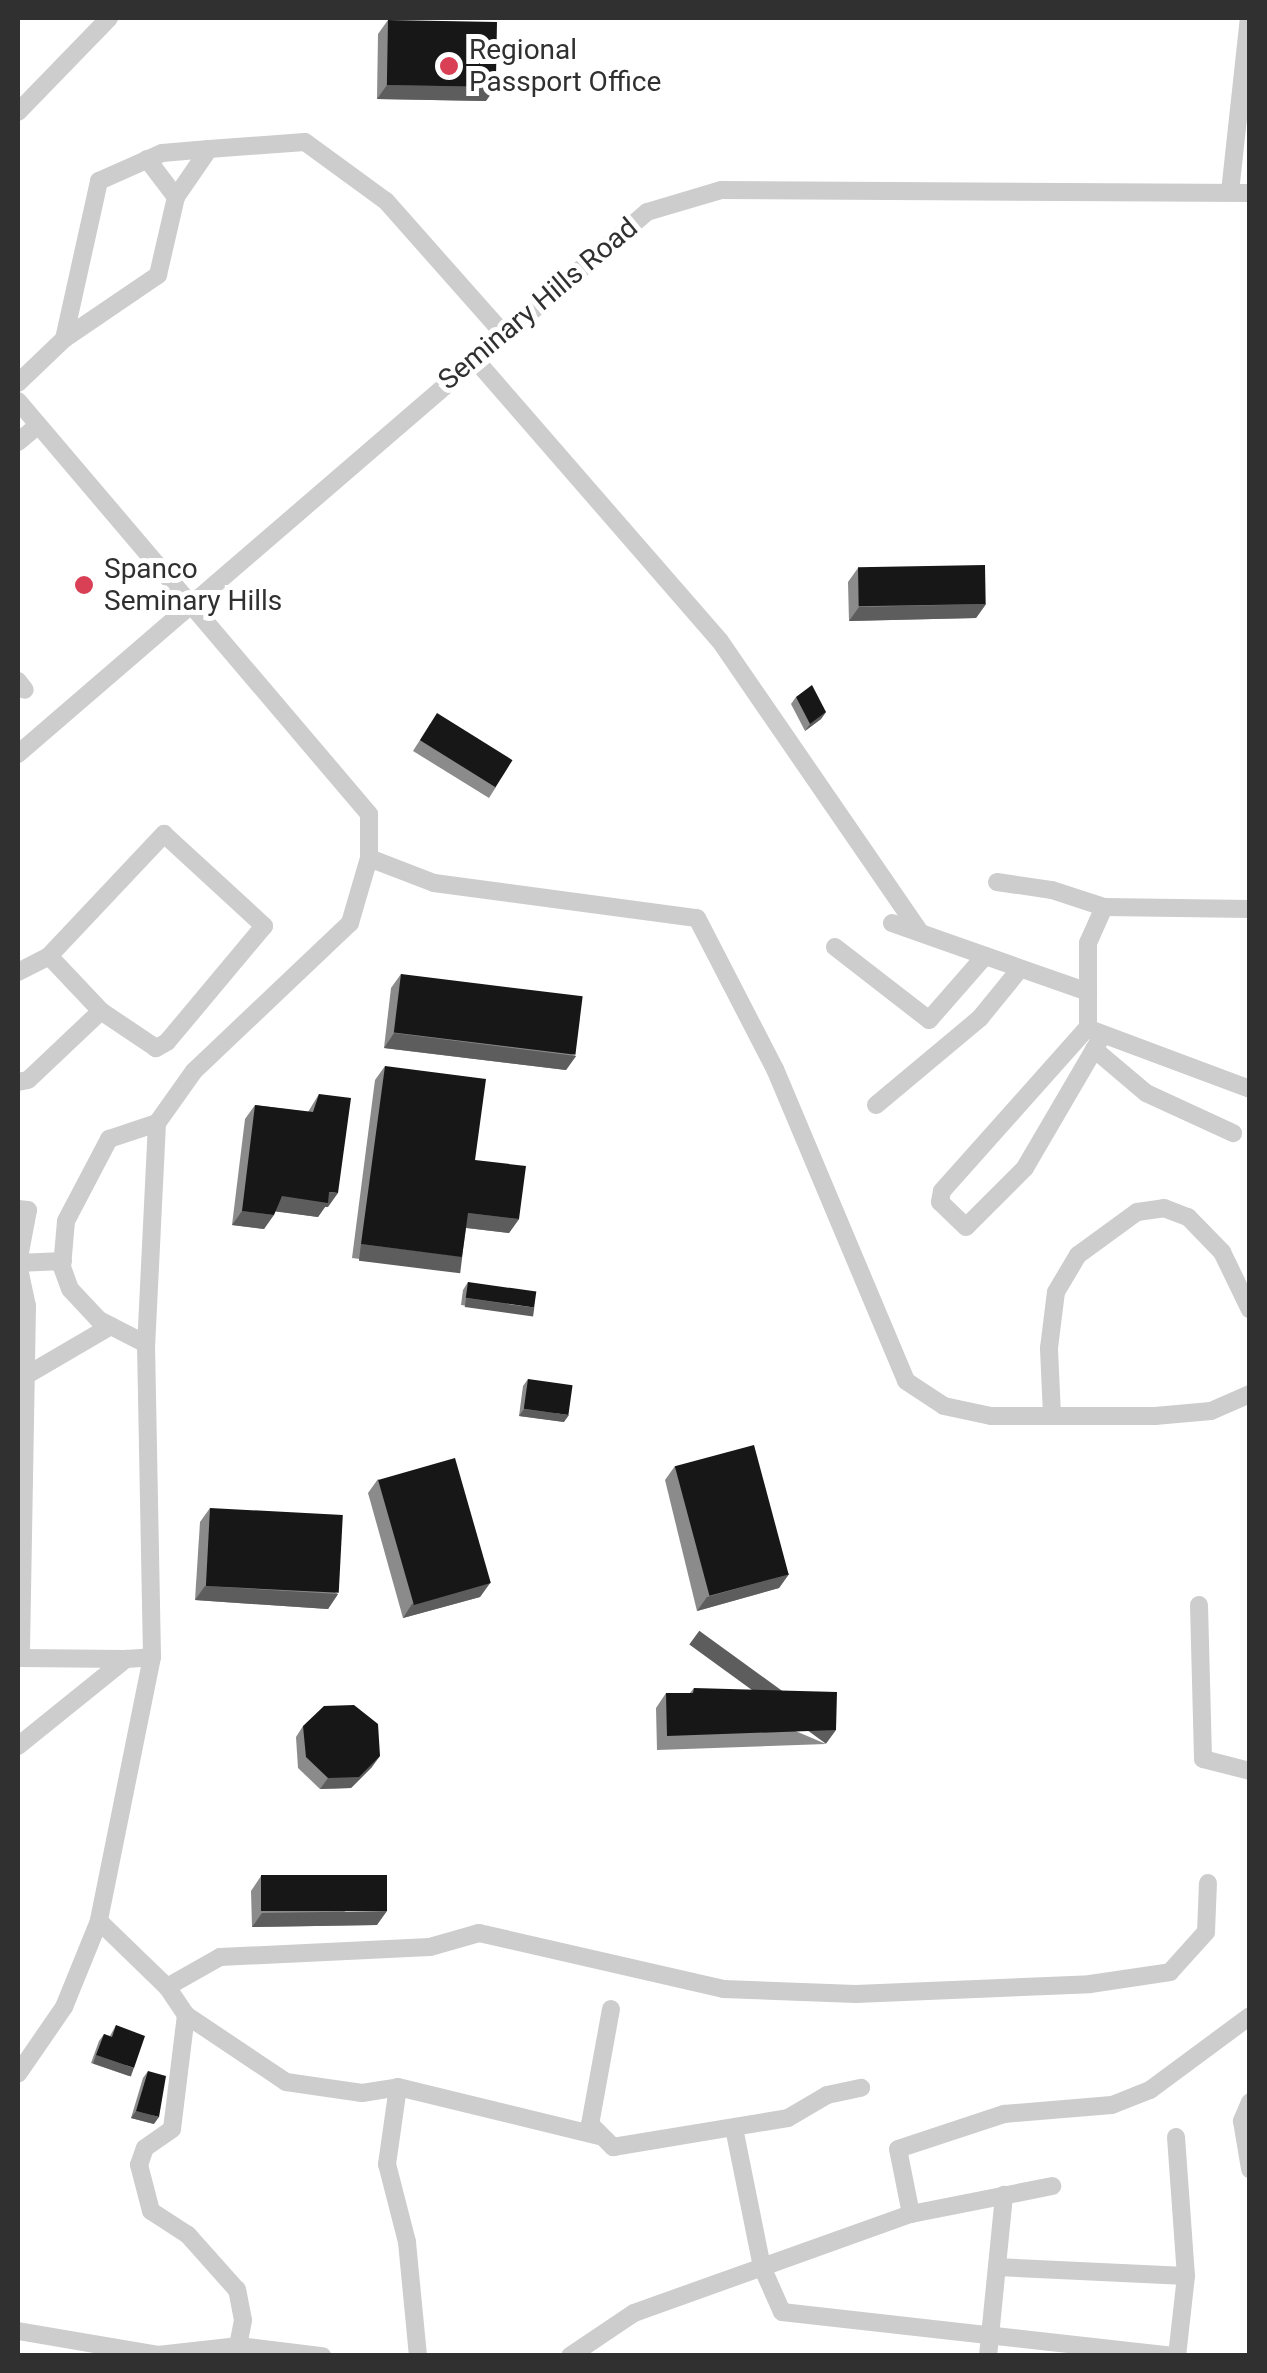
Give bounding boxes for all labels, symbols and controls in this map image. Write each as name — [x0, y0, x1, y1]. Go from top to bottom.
place label: Regional Passport Office — [469, 33, 661, 99]
marker: Regional Passport Office — [438, 55, 460, 77]
street label: Seminary Hills Road — [432, 211, 644, 397]
place label: Spanco Seminary Hills — [104, 552, 282, 618]
marker: Spanco Seminary Hills — [73, 574, 95, 596]

